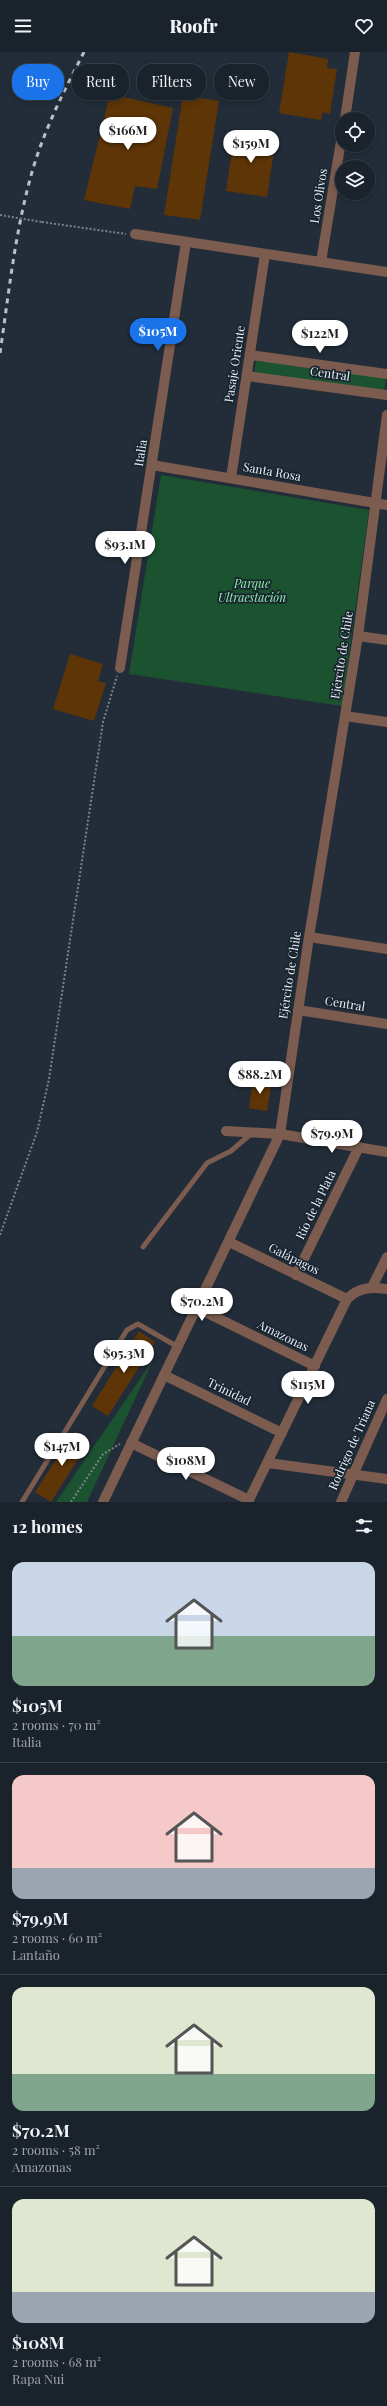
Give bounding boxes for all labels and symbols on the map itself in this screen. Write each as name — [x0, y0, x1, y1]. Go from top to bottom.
pin: $166M — [100, 117, 156, 151]
pin: $159M — [223, 130, 279, 164]
street label: Los Olivos — [306, 167, 330, 224]
pin: $105M — [130, 318, 186, 352]
pin: $122M — [292, 320, 348, 354]
street label: Pasaje Oriente — [220, 324, 248, 404]
street label: Central — [309, 362, 352, 384]
street label: Italia — [130, 438, 150, 468]
street label: Santa Rosa — [242, 458, 302, 484]
pin: $93.1M — [92, 531, 158, 565]
park label: Parque Ultraestación — [218, 575, 286, 605]
street label: Ejército de Chile — [326, 610, 356, 700]
street label: Ejército de Chile — [274, 930, 304, 1020]
street label: Central — [324, 992, 367, 1014]
pin: $88.2M — [227, 1061, 293, 1095]
pin: $79.9M — [299, 1120, 365, 1154]
street label: Río de la Plata — [291, 1167, 339, 1242]
street label: Galápagos — [266, 1239, 323, 1277]
pin: $70.2M — [169, 1288, 235, 1322]
street label: Amazonas — [254, 1315, 312, 1354]
pin: $95.3M — [91, 1340, 157, 1374]
pin: $115M — [280, 1371, 336, 1405]
street label: Trinidad — [205, 1374, 254, 1409]
street label: Rodrigo de Triana — [324, 1397, 378, 1492]
pin: $147M — [34, 1433, 90, 1467]
pin: $108M — [158, 1447, 214, 1481]

